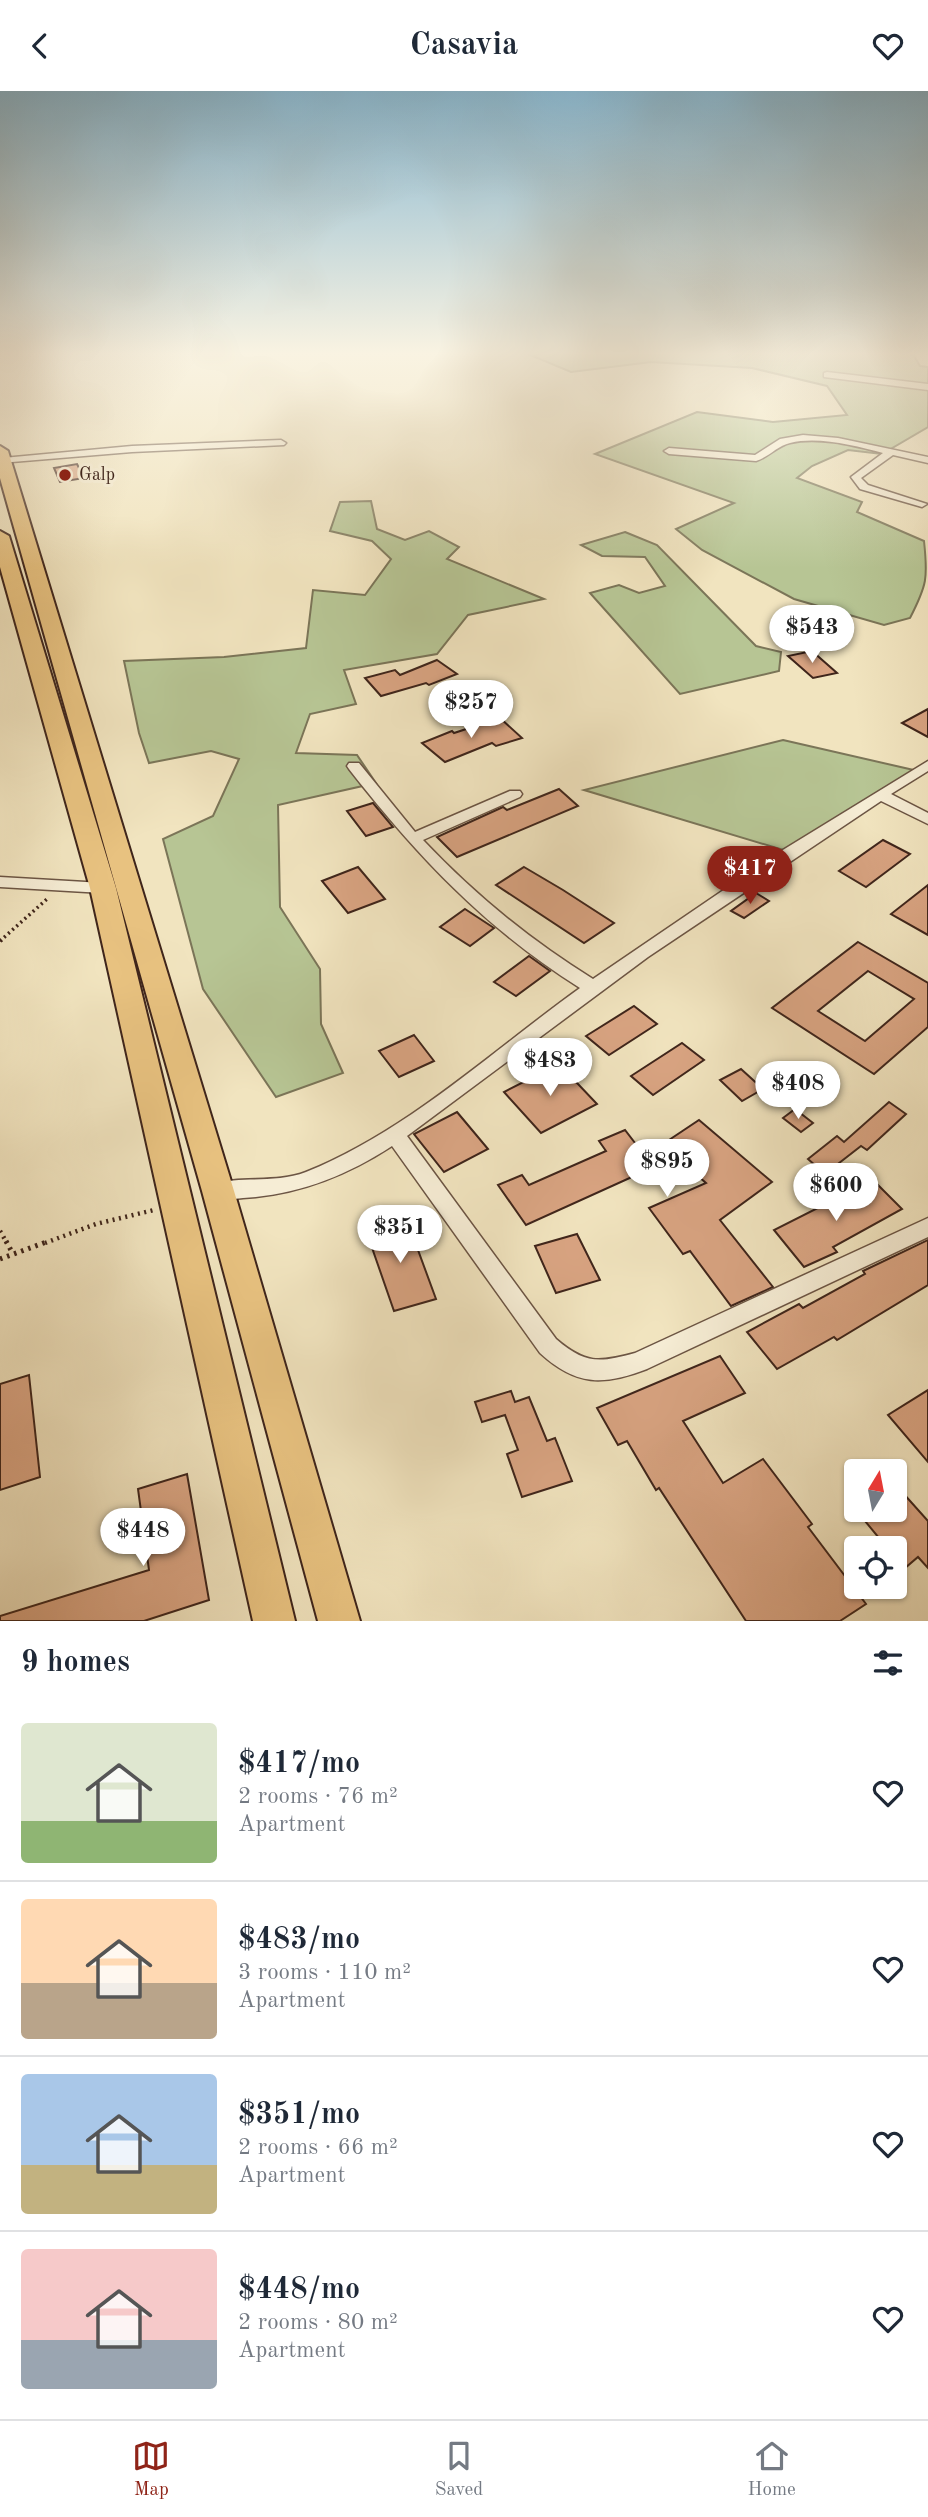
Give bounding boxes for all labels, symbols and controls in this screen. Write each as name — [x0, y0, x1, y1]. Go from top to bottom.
icon: back — [21, 27, 59, 65]
icon: heart — [869, 27, 907, 65]
text: Casavia — [410, 30, 518, 62]
place label: Galp — [79, 466, 115, 484]
marker: Galp — [57, 467, 73, 483]
pin: $543 — [771, 605, 853, 665]
text: $543 — [785, 616, 839, 639]
pin: $257 — [430, 681, 512, 740]
text: $257 — [444, 691, 498, 714]
pin: $417 — [709, 847, 791, 906]
text: $417 — [723, 857, 777, 880]
pin: $483 — [509, 1039, 591, 1098]
text: $483 — [523, 1049, 577, 1072]
pin: $408 — [757, 1061, 839, 1121]
text: $408 — [771, 1072, 825, 1095]
pin: $895 — [626, 1139, 708, 1199]
text: $895 — [640, 1150, 694, 1173]
pin: $600 — [795, 1163, 877, 1223]
text: $600 — [809, 1174, 863, 1197]
pin: $351 — [359, 1205, 441, 1265]
text: $351 — [373, 1216, 427, 1239]
north arrow — [844, 1459, 906, 1523]
map controls — [844, 1459, 907, 1599]
pin: $448 — [102, 1509, 184, 1568]
text: $448 — [116, 1519, 170, 1542]
button: locate — [844, 1536, 907, 1599]
icon: filters — [869, 1644, 907, 1682]
text: 9 homes — [21, 1648, 130, 1678]
text: $417/mo — [238, 1749, 360, 1779]
icon: home — [77, 1751, 161, 1835]
icon: heart — [869, 1774, 907, 1812]
text: 2 rooms · 76 m² — [238, 1785, 398, 1808]
text: Apartment — [238, 1813, 346, 1836]
text: $483/mo — [238, 1925, 360, 1955]
icon: home — [77, 1927, 161, 2011]
icon: heart — [869, 1950, 907, 1988]
text: 3 rooms · 110 m² — [238, 1961, 411, 1984]
text: Apartment — [238, 1989, 346, 2012]
text: $351/mo — [238, 2100, 360, 2130]
icon: home — [77, 2102, 161, 2186]
icon: heart — [869, 2125, 907, 2163]
text: 2 rooms · 66 m² — [238, 2136, 398, 2159]
text: Apartment — [238, 2164, 346, 2187]
text: $448/mo — [238, 2275, 360, 2305]
icon: home — [77, 2277, 161, 2361]
icon: heart — [869, 2300, 907, 2338]
text: 2 rooms · 80 m² — [238, 2311, 398, 2334]
text: Apartment — [238, 2339, 346, 2362]
tab: Map — [132, 2437, 170, 2502]
tab: Saved — [435, 2437, 483, 2502]
tab: Home — [748, 2437, 796, 2502]

